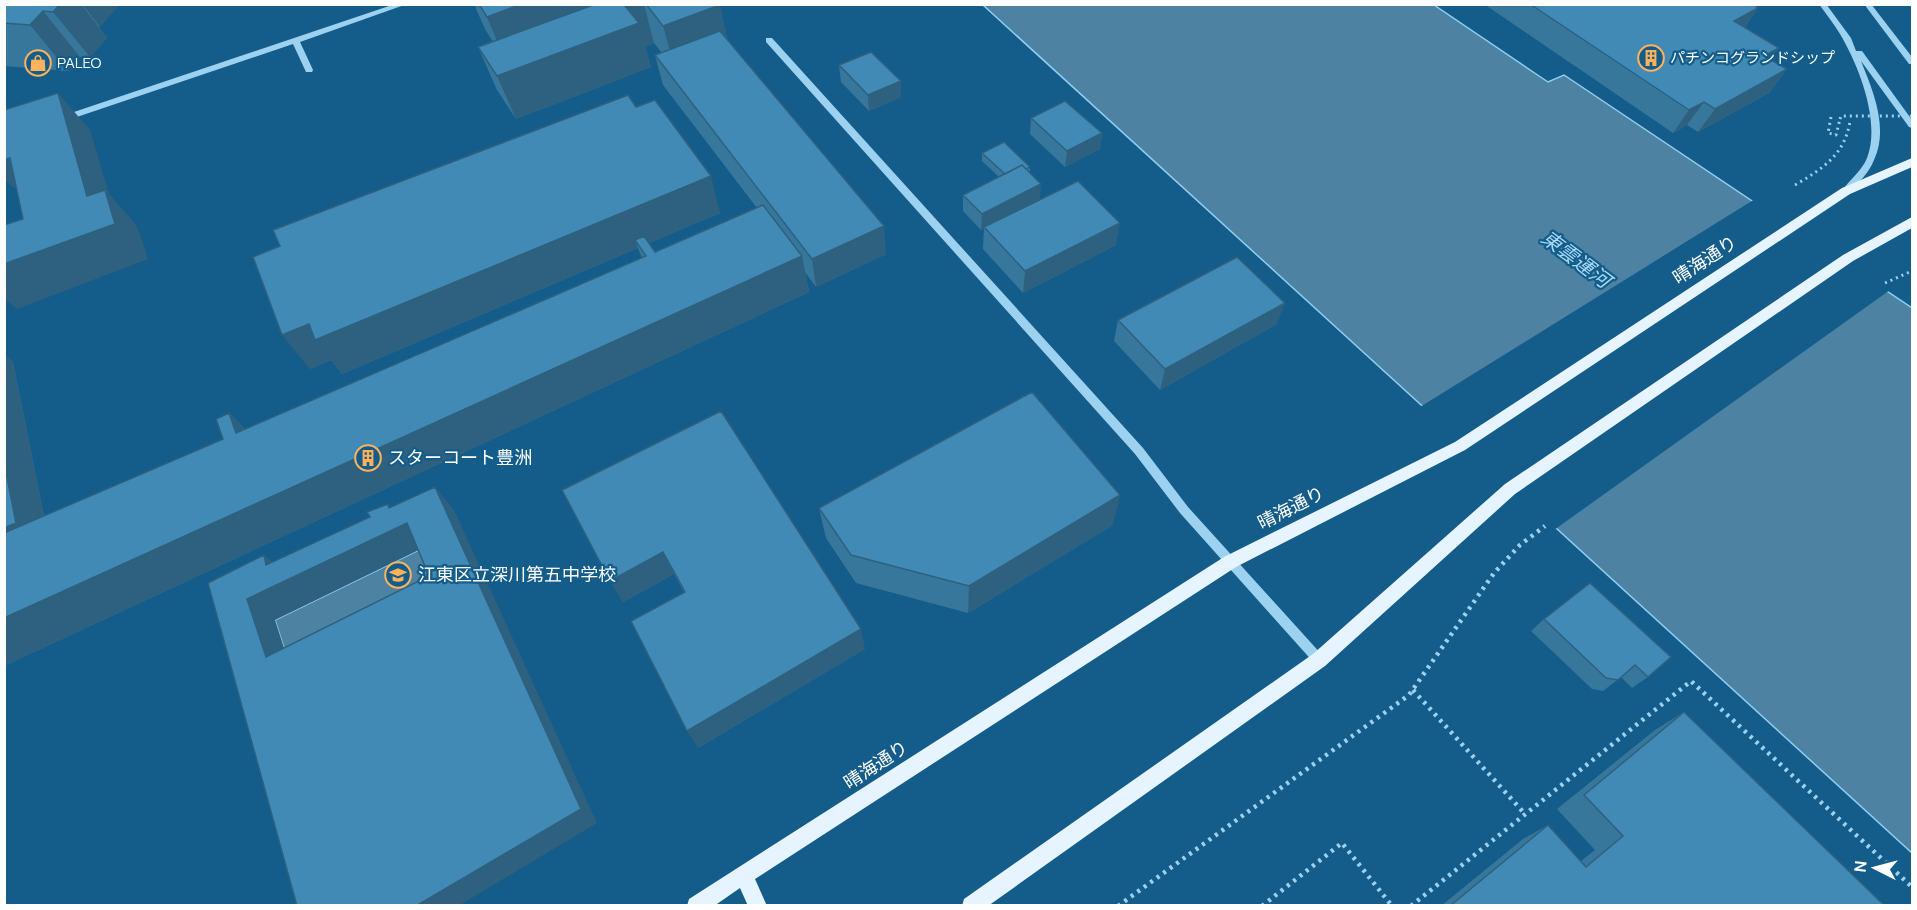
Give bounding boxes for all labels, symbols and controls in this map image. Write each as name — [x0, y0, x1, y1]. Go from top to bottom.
building icon: パチンコグランドシップ — [1636, 43, 1666, 73]
place label: パチンコグランドシップ — [1670, 47, 1835, 68]
shop icon: PALEO — [23, 48, 53, 78]
place label: PALEO — [57, 52, 102, 73]
water label: 東雲運河 — [1536, 224, 1620, 296]
street label: 晴海通り — [1668, 229, 1741, 289]
building icon: スターコート豊洲 — [353, 443, 383, 473]
place label: スターコート豊洲 — [388, 445, 532, 469]
street label: 晴海通り — [1253, 480, 1328, 534]
school or university icon: 江東区立深川第五中学校 — [383, 560, 413, 590]
place label: 江東区立深川第五中学校 — [418, 562, 616, 586]
street label: 晴海通り — [839, 734, 912, 794]
north arrow — [1845, 838, 1905, 898]
text: N — [1849, 860, 1872, 873]

